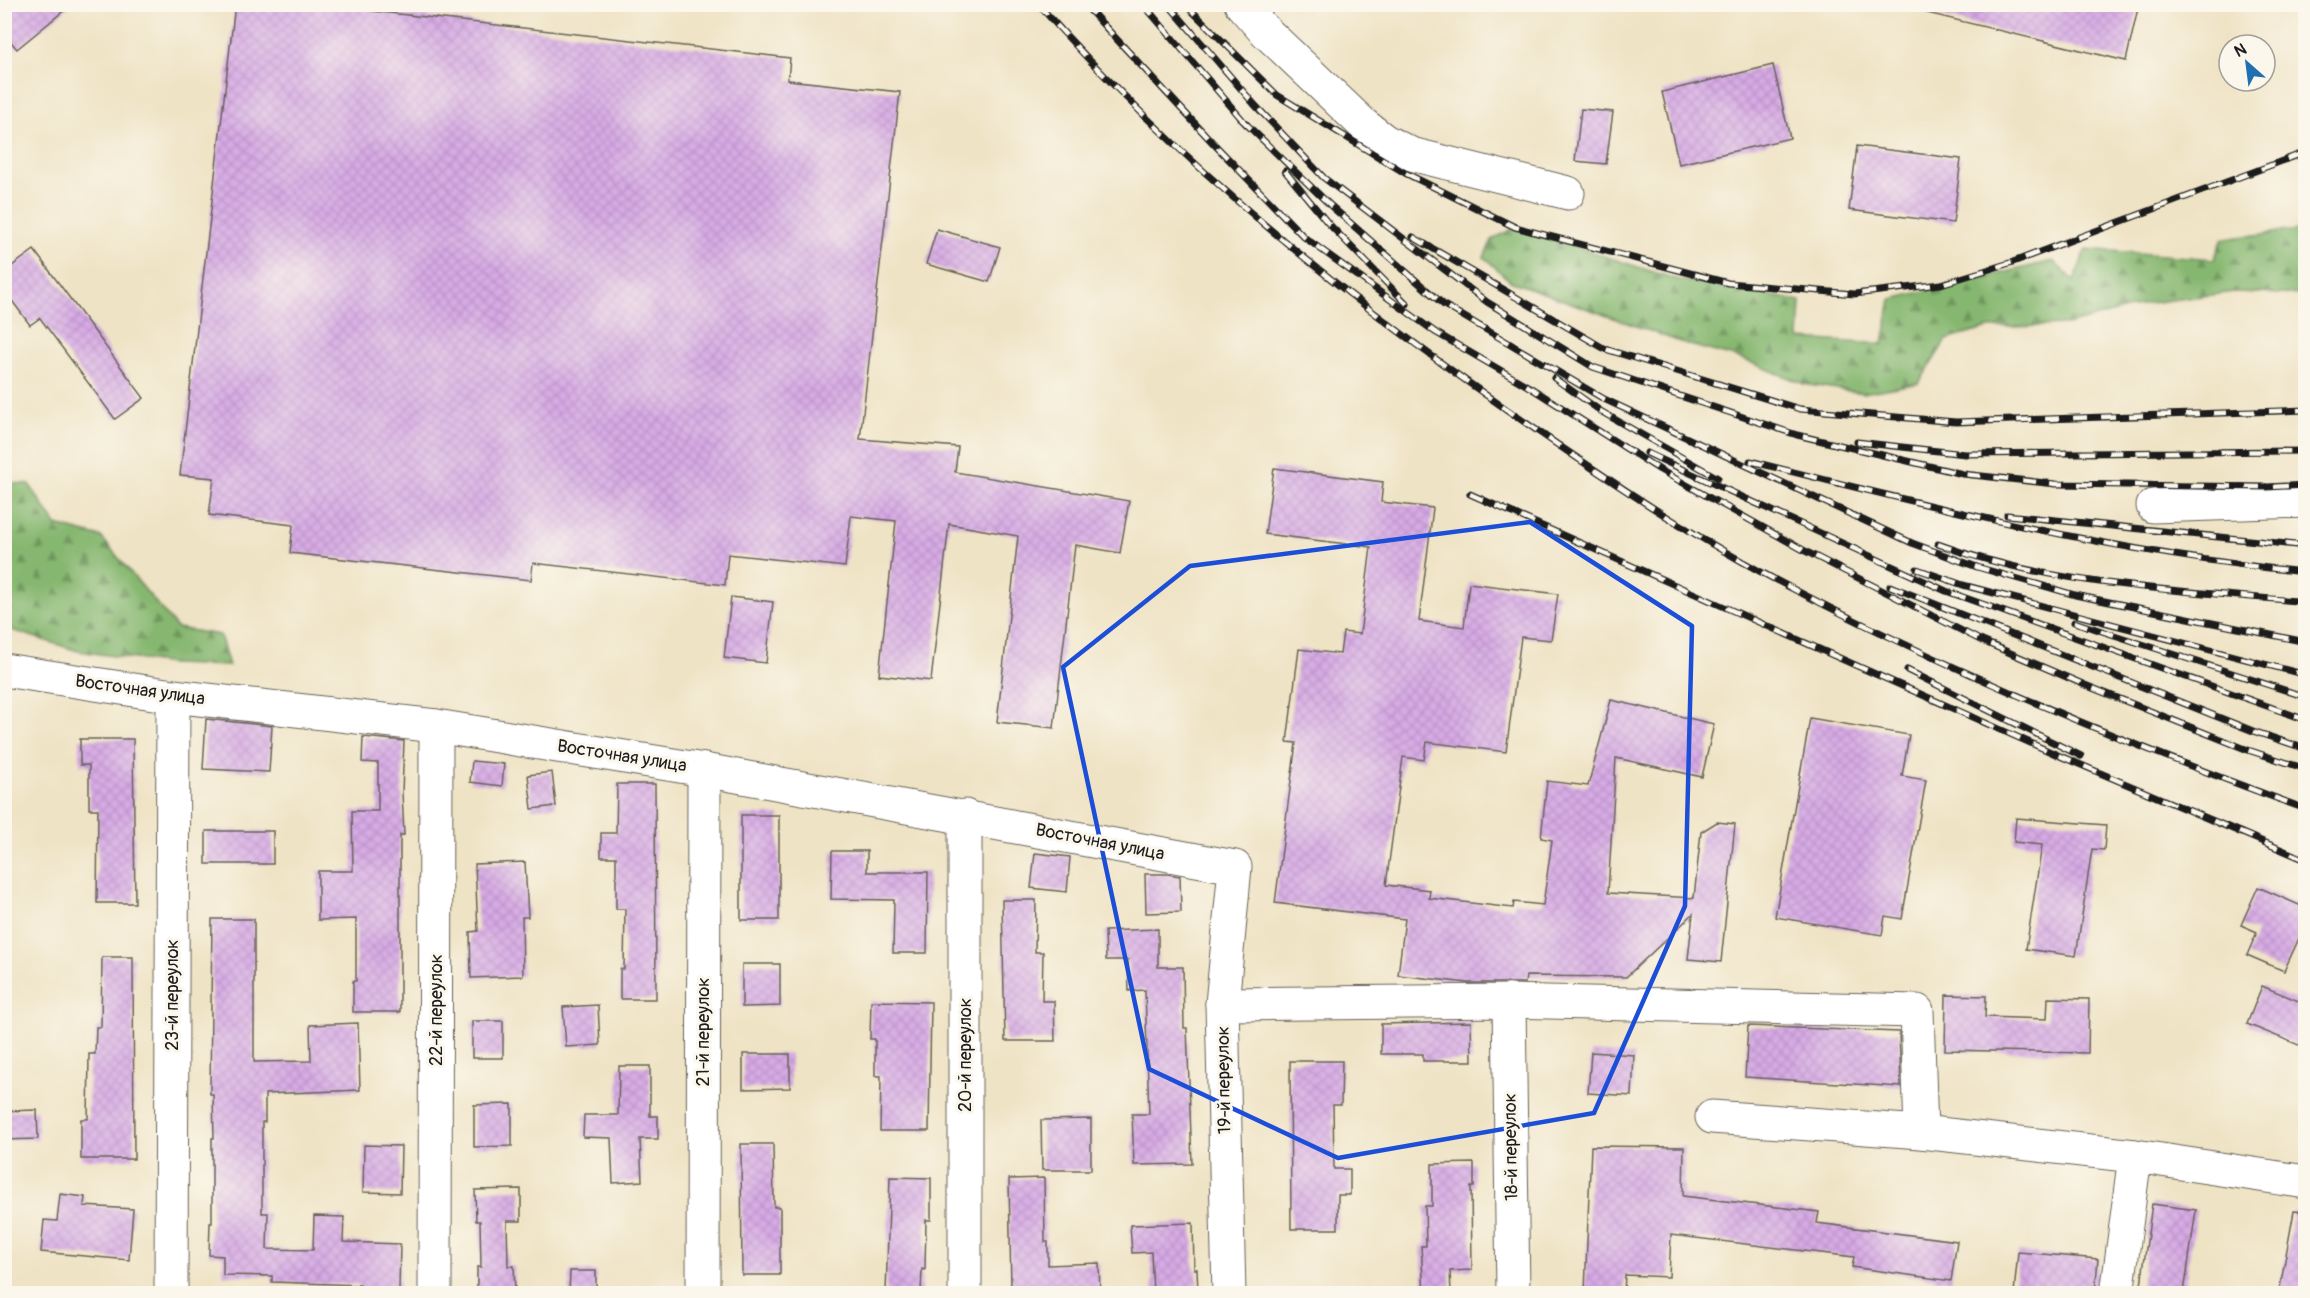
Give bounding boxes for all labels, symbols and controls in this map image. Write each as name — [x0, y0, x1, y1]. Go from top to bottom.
north arrow — [2217, 33, 2277, 93]
text: N — [2231, 39, 2250, 62]
street label: Восточная улица — [74, 669, 206, 711]
street label: Восточная улица — [556, 734, 688, 778]
street label: Восточная улица — [1034, 818, 1166, 866]
street label: 23-й переулок — [161, 939, 184, 1051]
street label: 22-й переулок — [425, 954, 448, 1066]
street label: 21-й переулок — [692, 978, 715, 1086]
street label: 20-й переулок — [954, 998, 977, 1112]
street label: 19-й переулок — [1212, 1026, 1236, 1134]
street label: 18-й переулок — [1499, 1093, 1523, 1201]

